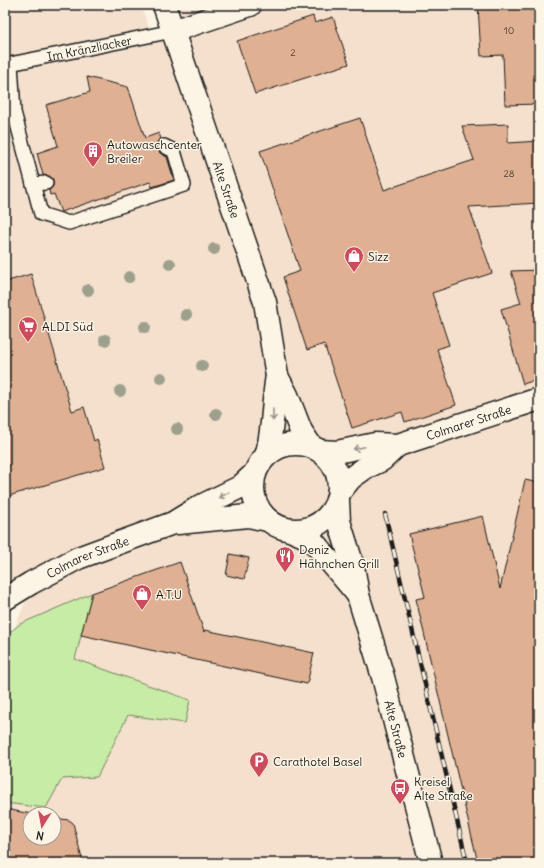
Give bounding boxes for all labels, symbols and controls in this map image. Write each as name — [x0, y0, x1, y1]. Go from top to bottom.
house number: 10 — [504, 24, 514, 37]
street label: Im Kränzliacker — [46, 32, 133, 64]
house number: 2 — [290, 46, 296, 59]
place label: Autowaschcenter Breiler — [107, 137, 202, 166]
building icon: Autowaschcenter Breiler — [82, 140, 104, 168]
street label: Alte Straße — [210, 159, 243, 220]
house number: 28 — [503, 167, 515, 180]
shop icon: Sizz — [343, 245, 365, 273]
place label: Sizz — [368, 249, 389, 264]
supermarket icon: ALDI Süd — [17, 315, 39, 343]
place label: ALDI Süd — [42, 319, 93, 334]
street label: Colmarer Straße — [424, 401, 513, 443]
one-way arrow — [269, 408, 277, 421]
one-way arrow — [353, 444, 366, 452]
one-way arrow — [218, 492, 230, 500]
street label: Colmarer Straße — [44, 532, 131, 581]
place label: Deniz Hähnchen Grill — [299, 542, 379, 571]
restaurant icon: Deniz Hähnchen Grill — [274, 545, 296, 573]
shop icon: A.T.U — [131, 583, 153, 611]
place label: A.T.U — [156, 587, 182, 602]
street label: Alte Straße — [382, 699, 411, 759]
parking icon: Carathotel Basel — [248, 750, 270, 778]
place label: Carathotel Basel — [273, 754, 362, 769]
place label: Kreisel Alte Straße — [414, 774, 473, 803]
bus stop icon: Kreisel Alte Straße — [389, 777, 411, 805]
north arrow — [22, 806, 62, 846]
text: N — [35, 828, 45, 843]

